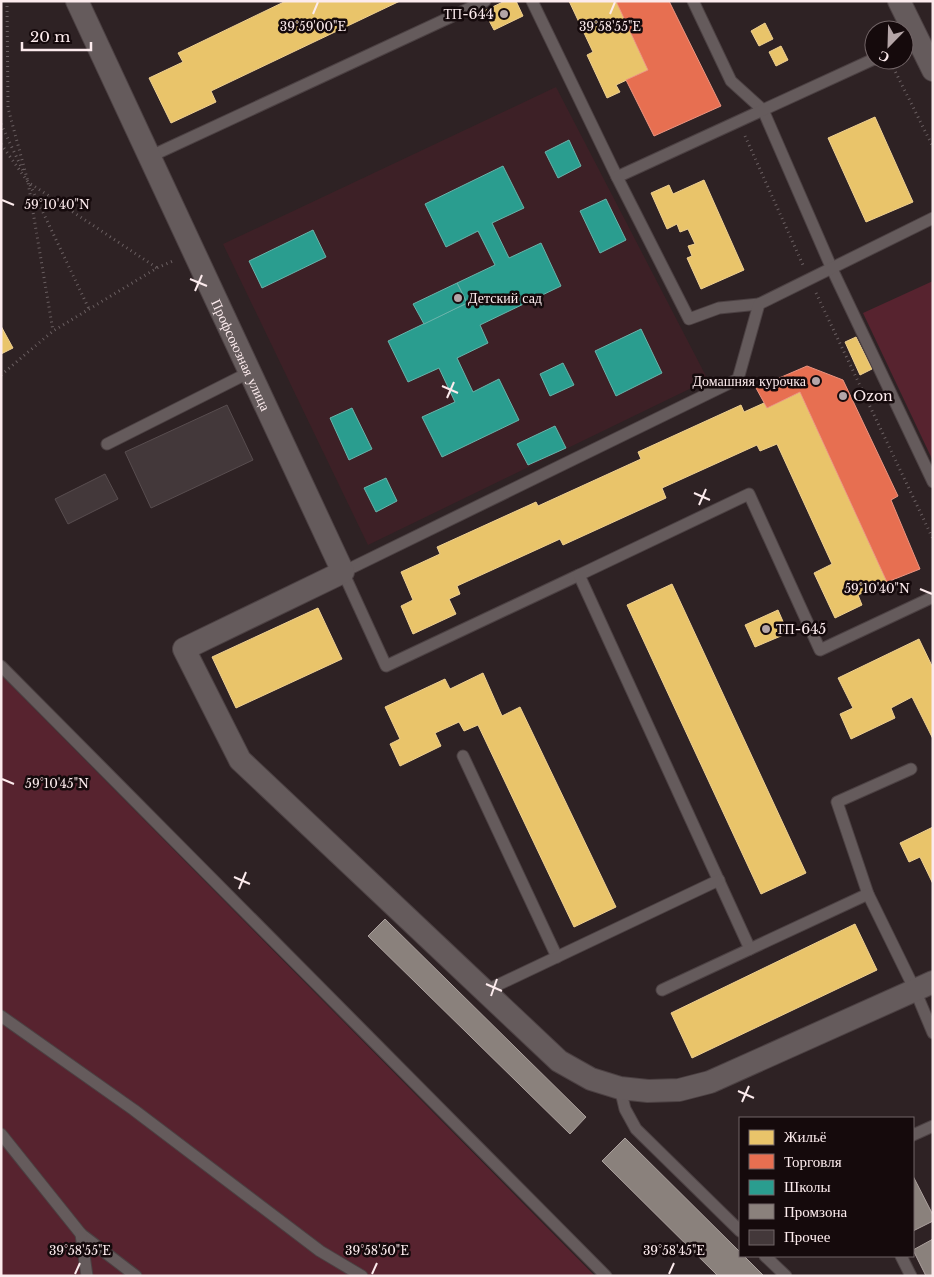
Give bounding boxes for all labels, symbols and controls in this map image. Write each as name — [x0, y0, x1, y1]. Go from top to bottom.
place label: ТП-644 — [443, 5, 494, 23]
marker: ТП-644 — [498, 8, 510, 20]
text: 39°59'00"E — [280, 19, 346, 34]
text: 39°58'55"E — [579, 19, 641, 34]
scale bar — [22, 20, 91, 52]
north arrow — [864, 20, 914, 70]
text: 20 m — [30, 27, 70, 46]
text: С — [876, 47, 892, 67]
text: 59°10'40"N — [24, 197, 90, 212]
place label: Детский сад — [468, 289, 542, 307]
marker: Детский сад — [452, 292, 464, 304]
street label: Профсоюзная улица — [207, 296, 275, 415]
place label: Домашняя курочка — [692, 372, 807, 390]
marker: Домашняя курочка — [810, 375, 822, 387]
place label: Ozon — [853, 387, 893, 405]
marker: Ozon — [837, 390, 849, 402]
text: 59°10'40"N — [844, 581, 910, 596]
place label: ТП-645 — [776, 620, 826, 638]
marker: ТП-645 — [760, 623, 772, 635]
text: 59°10'45"N — [25, 776, 89, 791]
legend — [739, 1117, 914, 1257]
text: Жильё — [784, 1127, 827, 1146]
text: Торговля — [784, 1152, 842, 1171]
text: Школы — [784, 1177, 831, 1196]
text: Промзона — [784, 1202, 847, 1221]
text: Прочее — [784, 1227, 831, 1246]
text: 39°58'55"E — [49, 1243, 111, 1258]
text: 39°58'50"E — [345, 1243, 409, 1258]
text: 39°58'45"E — [643, 1243, 705, 1258]

